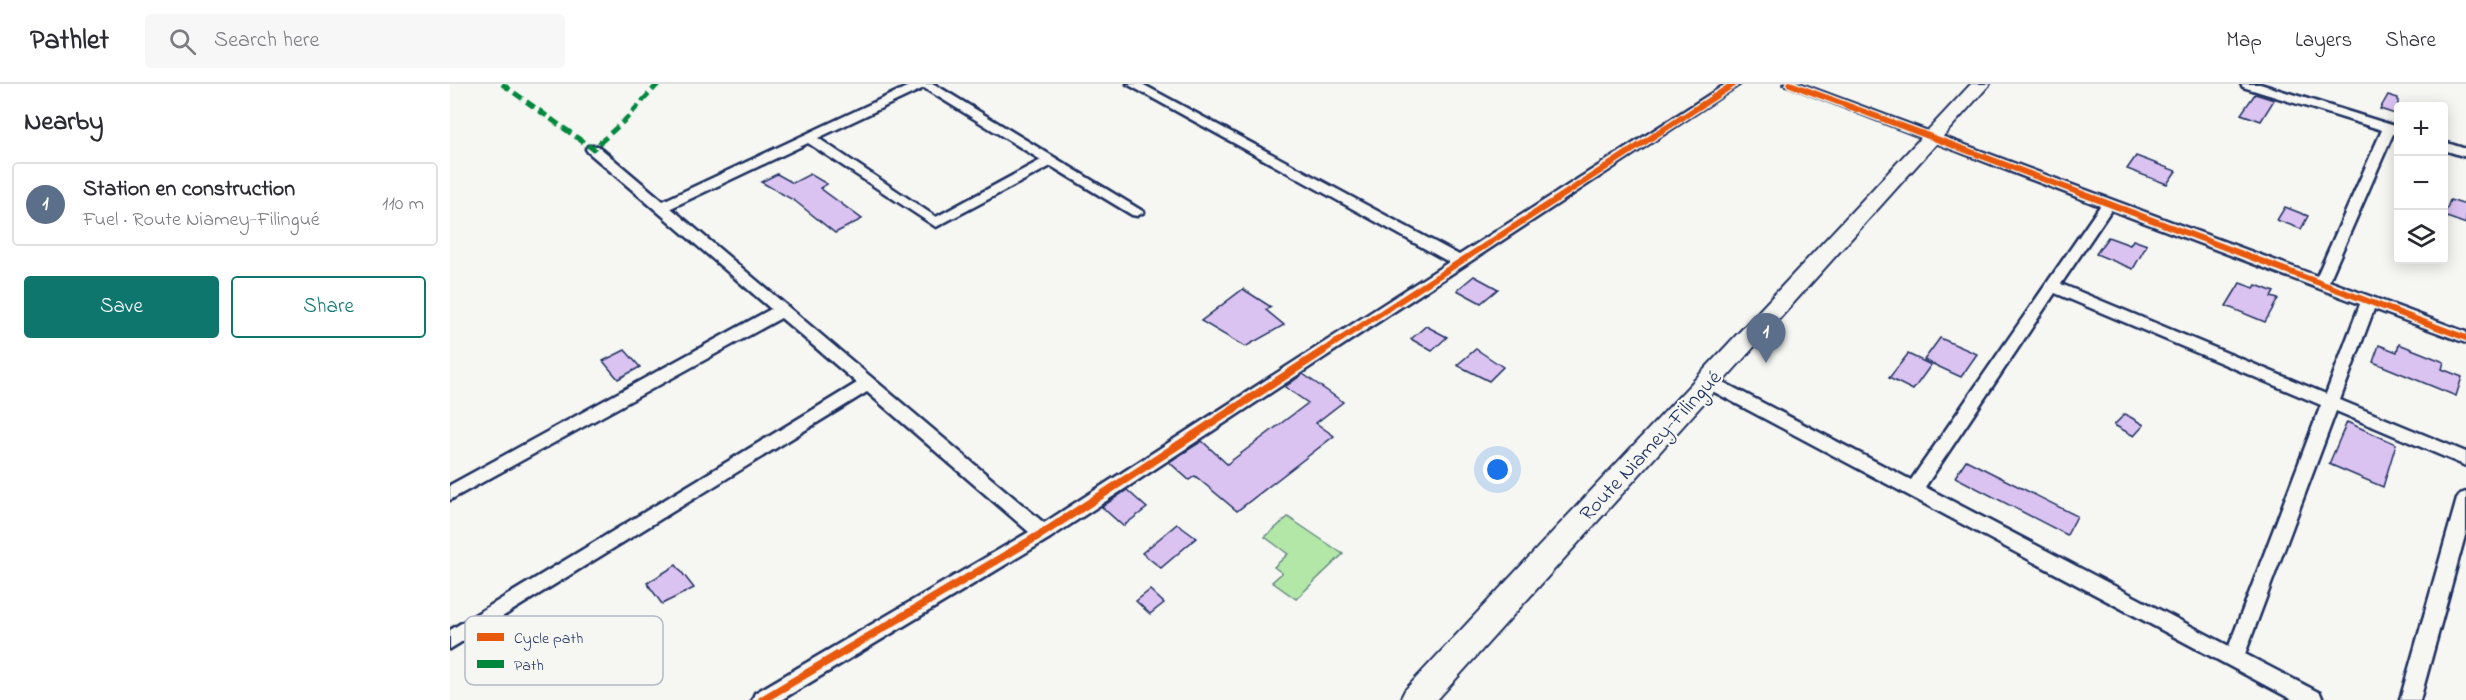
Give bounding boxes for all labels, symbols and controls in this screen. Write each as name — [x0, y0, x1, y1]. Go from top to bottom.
search box — [145, 14, 565, 68]
text: Pathlet — [30, 21, 109, 62]
icon: search — [166, 25, 199, 58]
text: Search here — [214, 25, 319, 57]
text: Map — [2226, 26, 2262, 56]
text: Layers — [2295, 26, 2352, 56]
text: Share — [2385, 26, 2436, 56]
map controls — [2394, 102, 2448, 264]
button: + — [2394, 102, 2448, 156]
text: Nearby — [24, 104, 103, 142]
button: − — [2394, 156, 2448, 210]
text: Station en construction — [83, 174, 295, 206]
text: 1 — [42, 190, 49, 219]
text: 110 m — [382, 190, 424, 219]
text: Fuel · Route Niamey-Filingué — [83, 206, 320, 235]
button: layers — [2394, 210, 2448, 264]
button: Save — [24, 276, 219, 338]
button: Share — [231, 276, 426, 338]
pin: 1 — [1746, 314, 1786, 363]
street label: Route Niamey-Filingué — [1573, 364, 1731, 530]
your location — [1483, 455, 1512, 484]
legend — [465, 616, 663, 685]
text: Cycle path — [514, 627, 583, 651]
text: Path — [514, 654, 544, 678]

